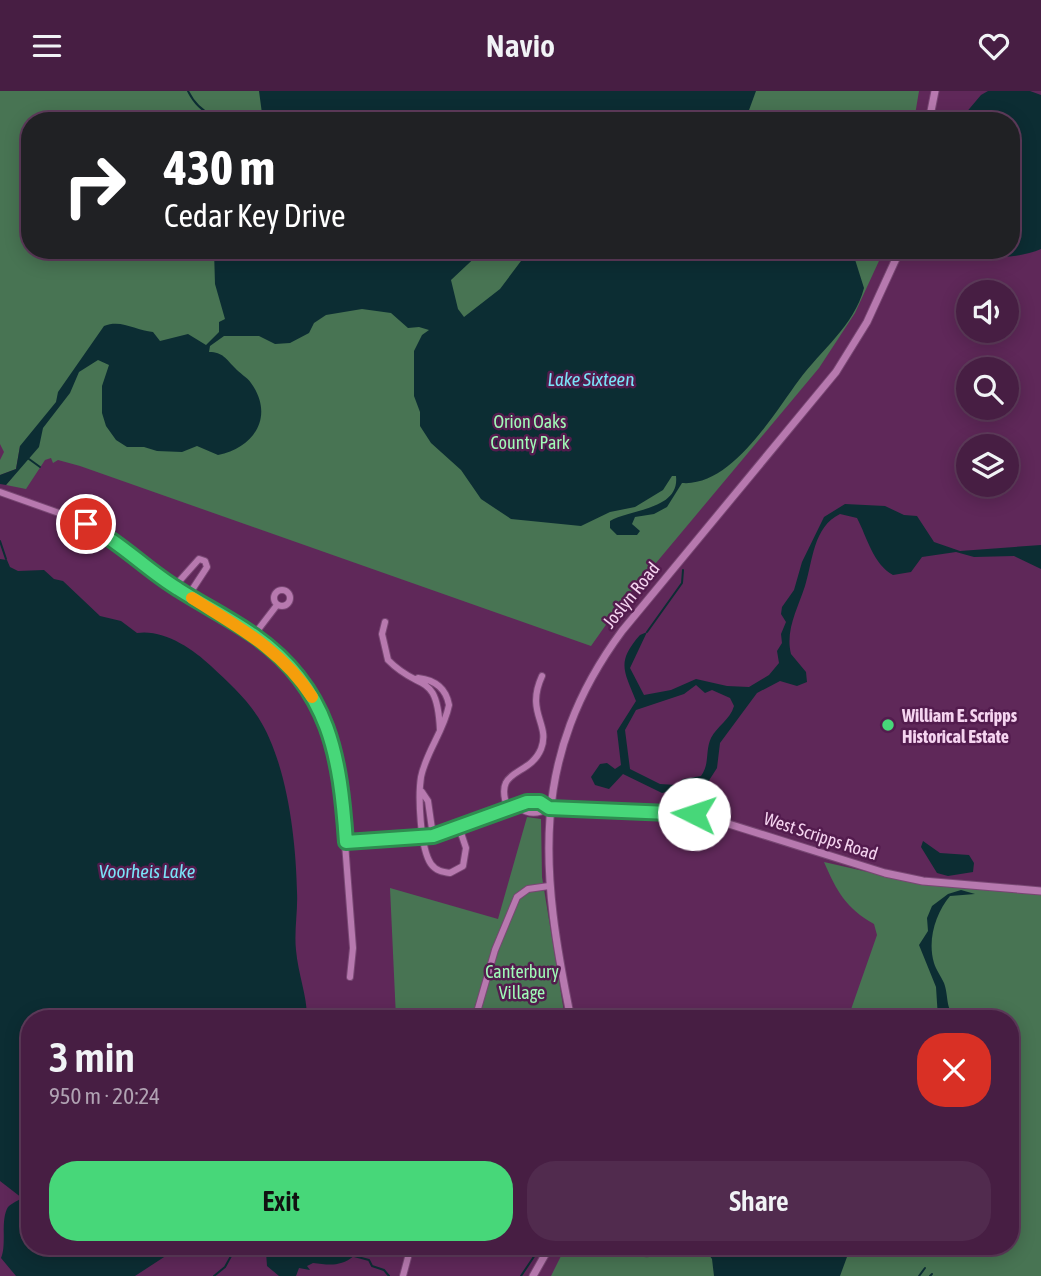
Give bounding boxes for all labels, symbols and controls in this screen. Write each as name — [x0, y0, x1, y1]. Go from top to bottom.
icon: menu — [28, 27, 66, 65]
text: Navio — [486, 27, 555, 64]
icon: heart — [975, 27, 1013, 65]
text: 430 m — [164, 139, 275, 195]
icon: right — [49, 140, 140, 231]
text: Cedar Key Drive — [164, 197, 346, 234]
map controls — [956, 280, 1019, 497]
button: sound — [956, 280, 1019, 343]
button: search — [956, 357, 1019, 420]
water label: Lake Sixteen — [548, 368, 634, 390]
park label: Orion Oaks County Park — [490, 411, 570, 453]
button: layers — [956, 434, 1019, 497]
pin — [56, 494, 116, 554]
icon: arrive — [67, 505, 105, 543]
street label: Joslyn Road — [598, 558, 664, 632]
place label: William E. Scripps Historical Estate — [901, 705, 1018, 747]
marker: William E. Scripps Historical Estate — [880, 717, 896, 733]
position arrow — [657, 777, 731, 851]
street label: West Scripps Road — [761, 808, 881, 864]
water label: Voorheis Lake — [99, 860, 195, 882]
park label: Canterbury Village — [485, 961, 559, 1003]
text: 3 min — [49, 1033, 135, 1081]
button: close — [917, 1033, 991, 1107]
text: 950 m · 20:24 — [49, 1083, 160, 1109]
button: Exit — [49, 1161, 513, 1241]
button: Share — [527, 1161, 991, 1241]

